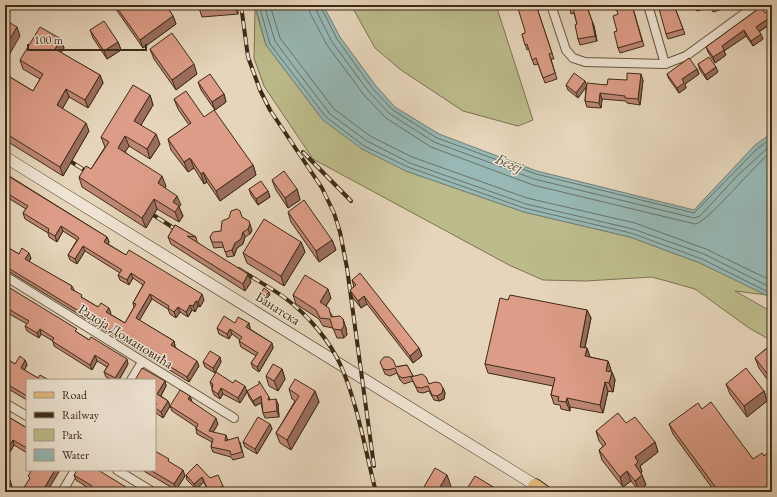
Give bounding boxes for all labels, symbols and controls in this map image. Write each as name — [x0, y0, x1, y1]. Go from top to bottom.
scale bar — [28, 26, 146, 52]
text: 100 m — [34, 32, 64, 48]
water label: Бегеј — [492, 148, 527, 177]
street label: Банатска — [252, 287, 304, 329]
street label: Радоја Домановића — [75, 300, 177, 373]
legend — [26, 379, 156, 471]
text: Road — [62, 387, 88, 403]
text: Railway — [62, 407, 100, 423]
text: Park — [62, 427, 83, 443]
text: Water — [62, 447, 89, 463]

